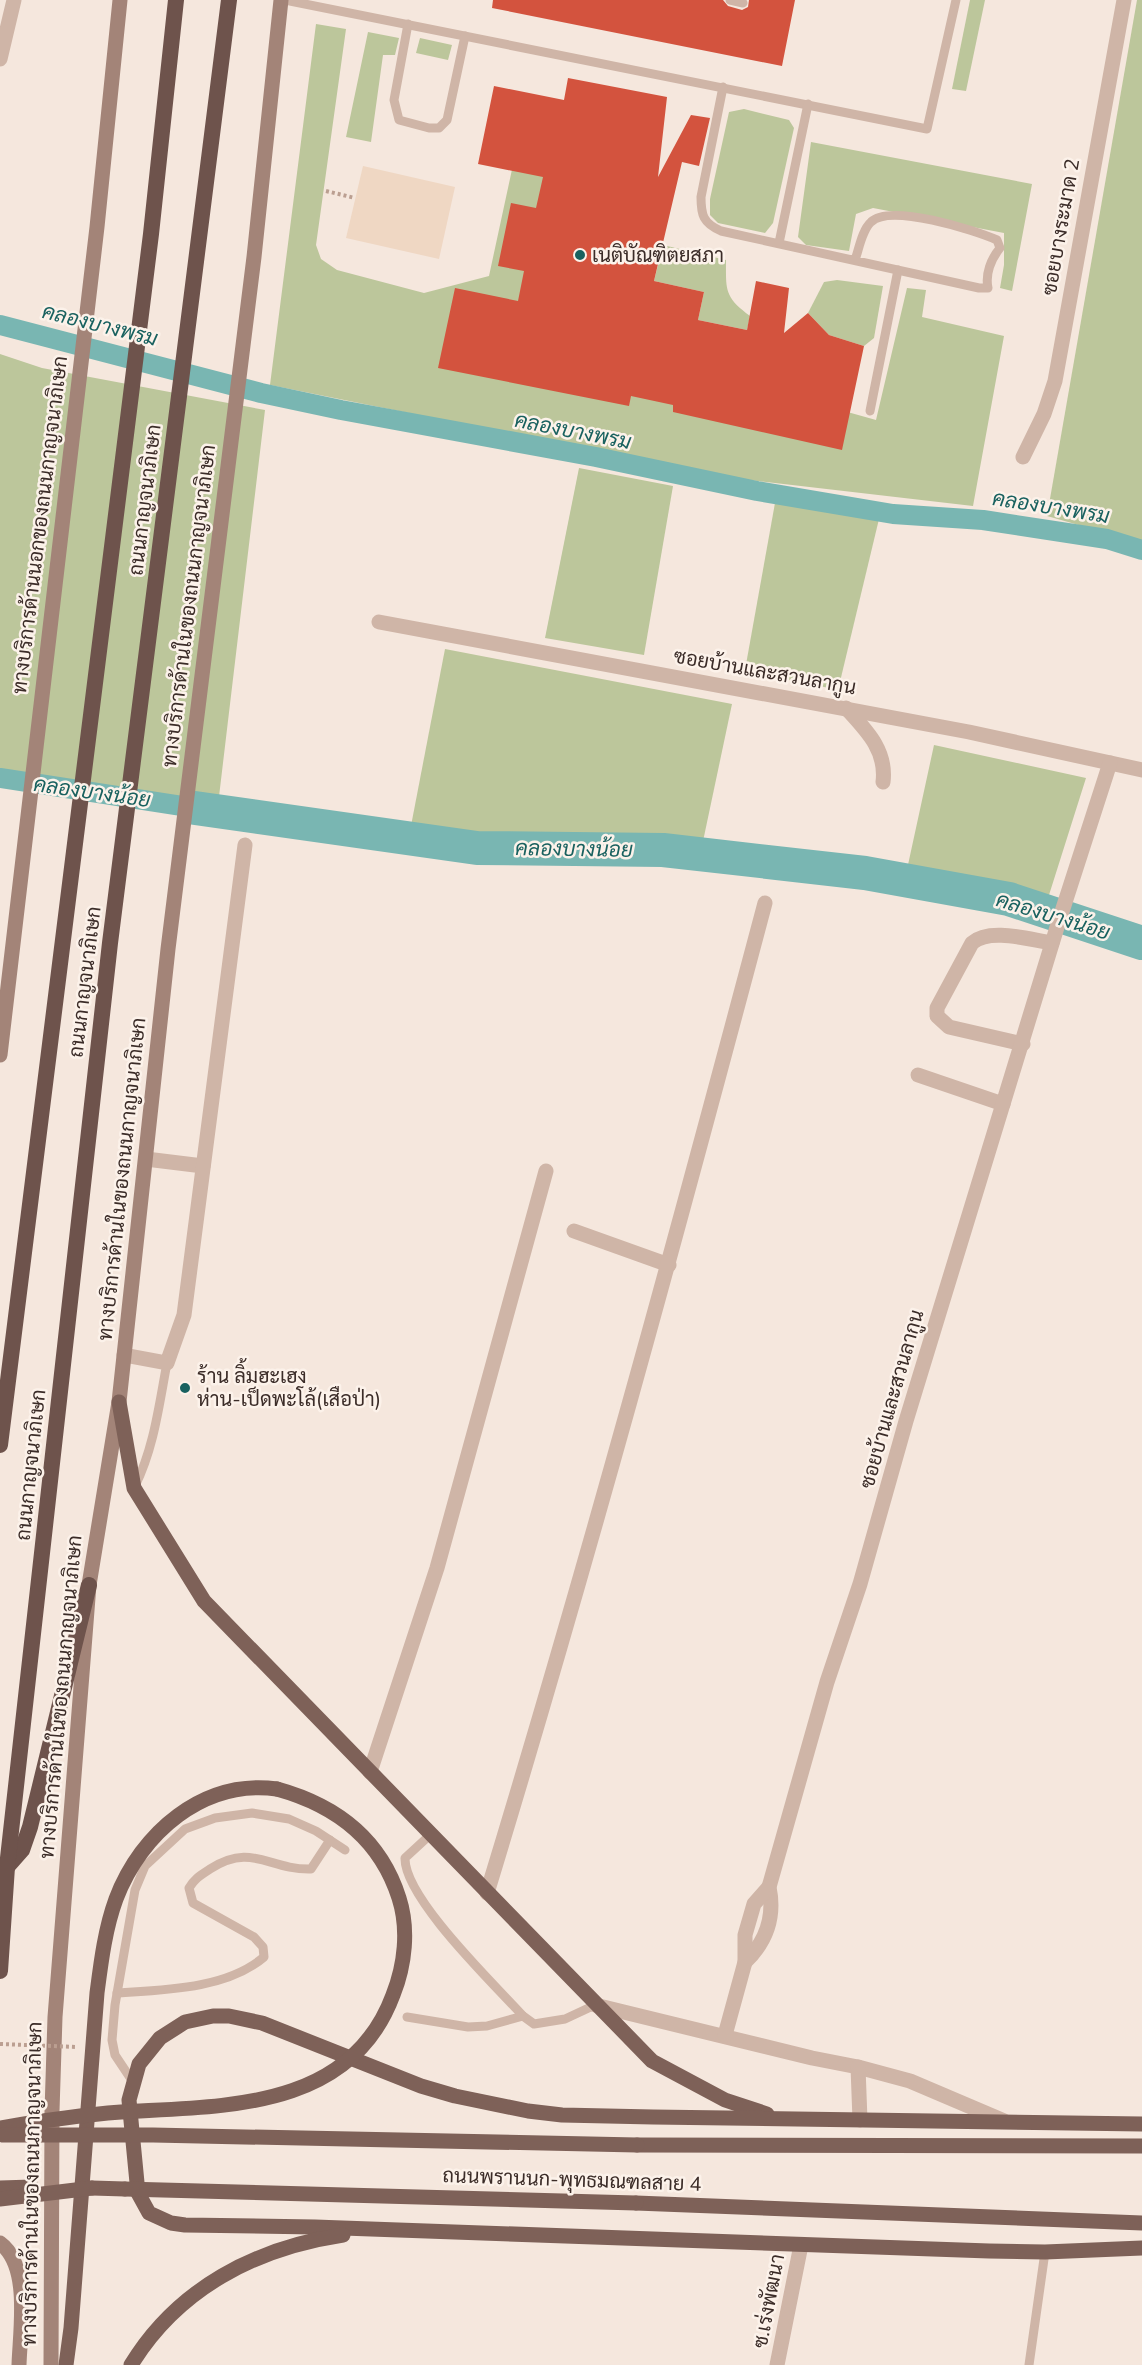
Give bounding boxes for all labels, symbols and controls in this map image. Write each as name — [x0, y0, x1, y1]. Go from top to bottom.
street label: ซอยบางระมาด 2 — [1036, 156, 1086, 298]
place label: เนติบัณฑิตยสภา — [592, 242, 724, 269]
marker: เนติบัณฑิตยสภา — [573, 248, 587, 262]
water label: คลองบางพรม — [39, 297, 161, 353]
street label: ทางบริการด้านนอกของถนนกาญจนาภิเษก — [6, 354, 74, 696]
water label: คลองบางพรม — [512, 406, 634, 456]
street label: ถนนกาญจนาภิเษก — [122, 423, 168, 577]
street label: ทางบริการด้านในของถนนกาญจนาภิเษก — [156, 443, 222, 769]
water label: คลองบางพรม — [990, 484, 1112, 530]
street label: ซอยบ้านและสวนลากูน — [671, 643, 858, 702]
water label: คลองบางน้อย — [32, 770, 152, 814]
water label: คลองบางน้อย — [515, 834, 633, 864]
water label: คลองบางน้อย — [993, 885, 1113, 947]
street label: ถนนกาญจนาภิเษก — [62, 905, 108, 1059]
street label: ทางบริการด้านในของถนนกาญจนาภิเษก — [92, 1016, 152, 1342]
street label: ซอยบ้านและสวนลากูน — [854, 1306, 931, 1492]
place label: ร้าน ลิ้มฮะเฮง ห่าน-เป็ดพะโล้(เสือป่า) — [197, 1358, 381, 1413]
marker: ร้าน ลิ้มฮะเฮง ห่าน-เป็ดพะโล้(เสือป่า) — [178, 1381, 192, 1395]
street label: ถนนกาญจนาภิเษก — [10, 1388, 52, 1542]
street label: ทางบริการด้านในของถนนกาญจนาภิเษก — [33, 1534, 89, 1860]
street label: ทางบริการด้านในของถนนกาญจนาภิเษก — [16, 2021, 48, 2347]
street label: ถนนพรานนก-พุทธมณฑลสาย 4 — [442, 2162, 702, 2198]
street label: ซ.เร่งพัฒนา — [747, 2252, 791, 2350]

